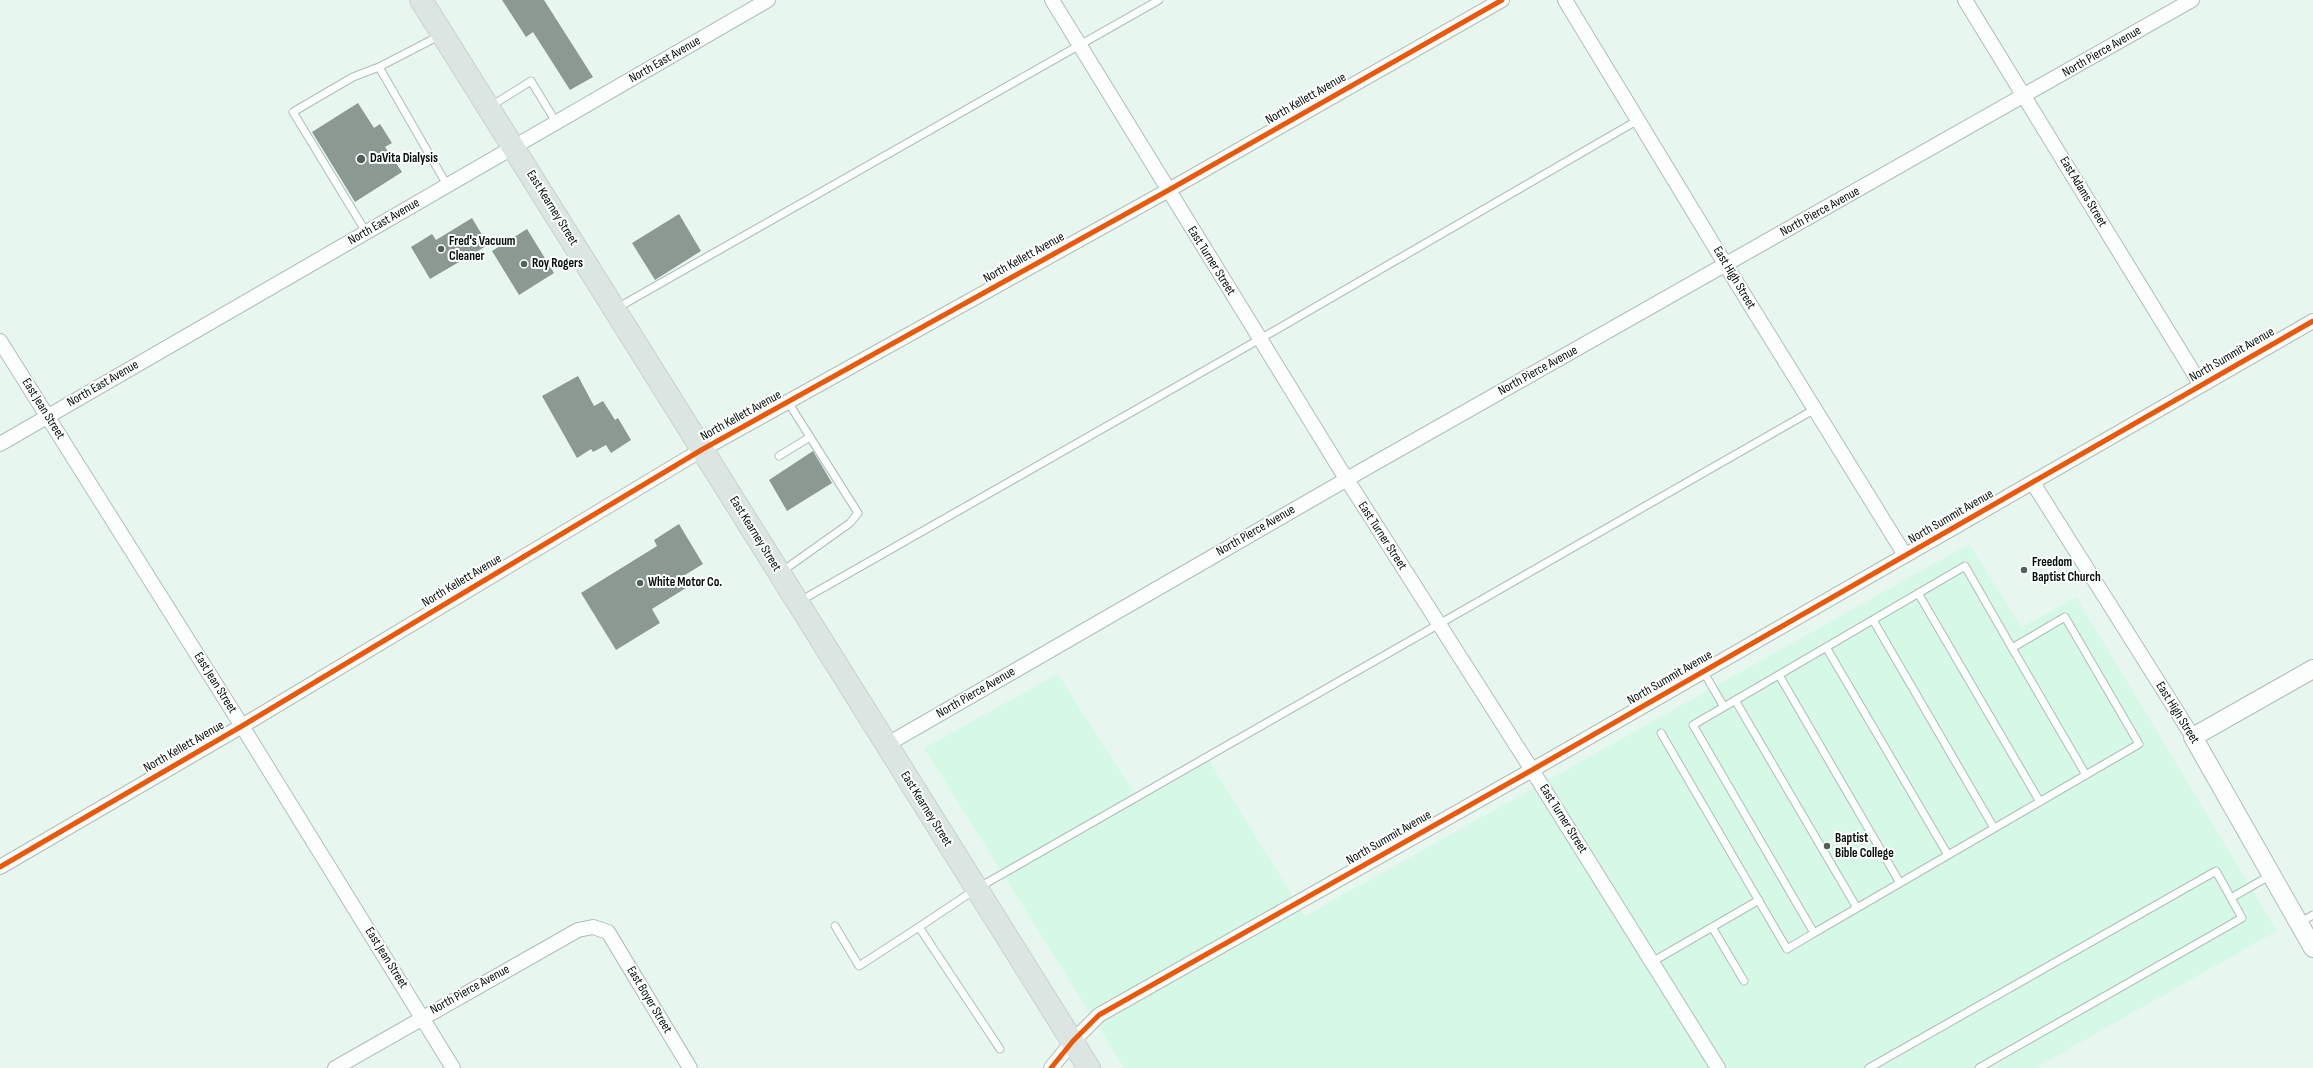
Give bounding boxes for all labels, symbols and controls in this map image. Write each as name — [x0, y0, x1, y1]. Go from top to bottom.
street label: North Pierce Avenue — [2060, 23, 2144, 81]
street label: North East Avenue — [626, 33, 704, 87]
street label: North Kellett Avenue — [1263, 70, 1349, 128]
place label: DaVita Dialysis — [370, 151, 438, 167]
marker: DaVita Dialysis — [355, 153, 367, 165]
street label: East Adams Street — [2056, 154, 2110, 230]
street label: East Kearney Street — [523, 168, 581, 248]
street label: North Pierce Avenue — [1778, 184, 1862, 240]
street label: North East Avenue — [345, 195, 423, 249]
street label: East Turner Street — [1184, 224, 1238, 298]
street label: North Kellett Avenue — [981, 229, 1067, 287]
place label: Fred's Vacuum Cleaner — [449, 234, 515, 265]
marker: Fred's Vacuum Cleaner — [436, 244, 446, 254]
street label: East High Street — [1709, 244, 1759, 312]
place label: Roy Rogers — [532, 256, 583, 272]
marker: Roy Rogers — [519, 259, 529, 269]
street label: North Summit Avenue — [2187, 324, 2277, 386]
street label: North Pierce Avenue — [1496, 343, 1580, 399]
street label: North East Avenue — [64, 357, 142, 411]
street label: East Jean Street — [18, 376, 68, 442]
street label: North Kellett Avenue — [698, 387, 784, 445]
street label: North Summit Avenue — [1906, 486, 1996, 548]
street label: East Kearney Street — [726, 494, 784, 574]
street label: East Turner Street — [1354, 499, 1410, 573]
street label: North Pierce Avenue — [1214, 502, 1298, 560]
street label: North Kellett Avenue — [419, 551, 505, 611]
place label: Freedom Baptist Church — [2032, 555, 2101, 586]
marker: Freedom Baptist Church — [2019, 565, 2029, 575]
place label: White Motor Co. — [648, 575, 722, 591]
marker: White Motor Co. — [635, 578, 645, 588]
street label: North Summit Avenue — [1625, 647, 1715, 709]
street label: East Jean Street — [190, 650, 240, 716]
street label: North Pierce Avenue — [934, 664, 1018, 722]
street label: East High Street — [2152, 679, 2202, 747]
street label: North Kellett Avenue — [141, 718, 227, 776]
street label: East Kearney Street — [897, 769, 955, 849]
street label: East Turner Street — [1536, 782, 1590, 856]
street label: North Summit Avenue — [1344, 807, 1434, 869]
place label: Baptist Bible College — [1835, 831, 1894, 862]
marker: Baptist Bible College — [1822, 841, 1832, 851]
street label: East Jean Street — [361, 925, 411, 991]
street label: North Pierce Avenue — [428, 962, 512, 1018]
street label: East Boyer Street — [623, 964, 675, 1036]

